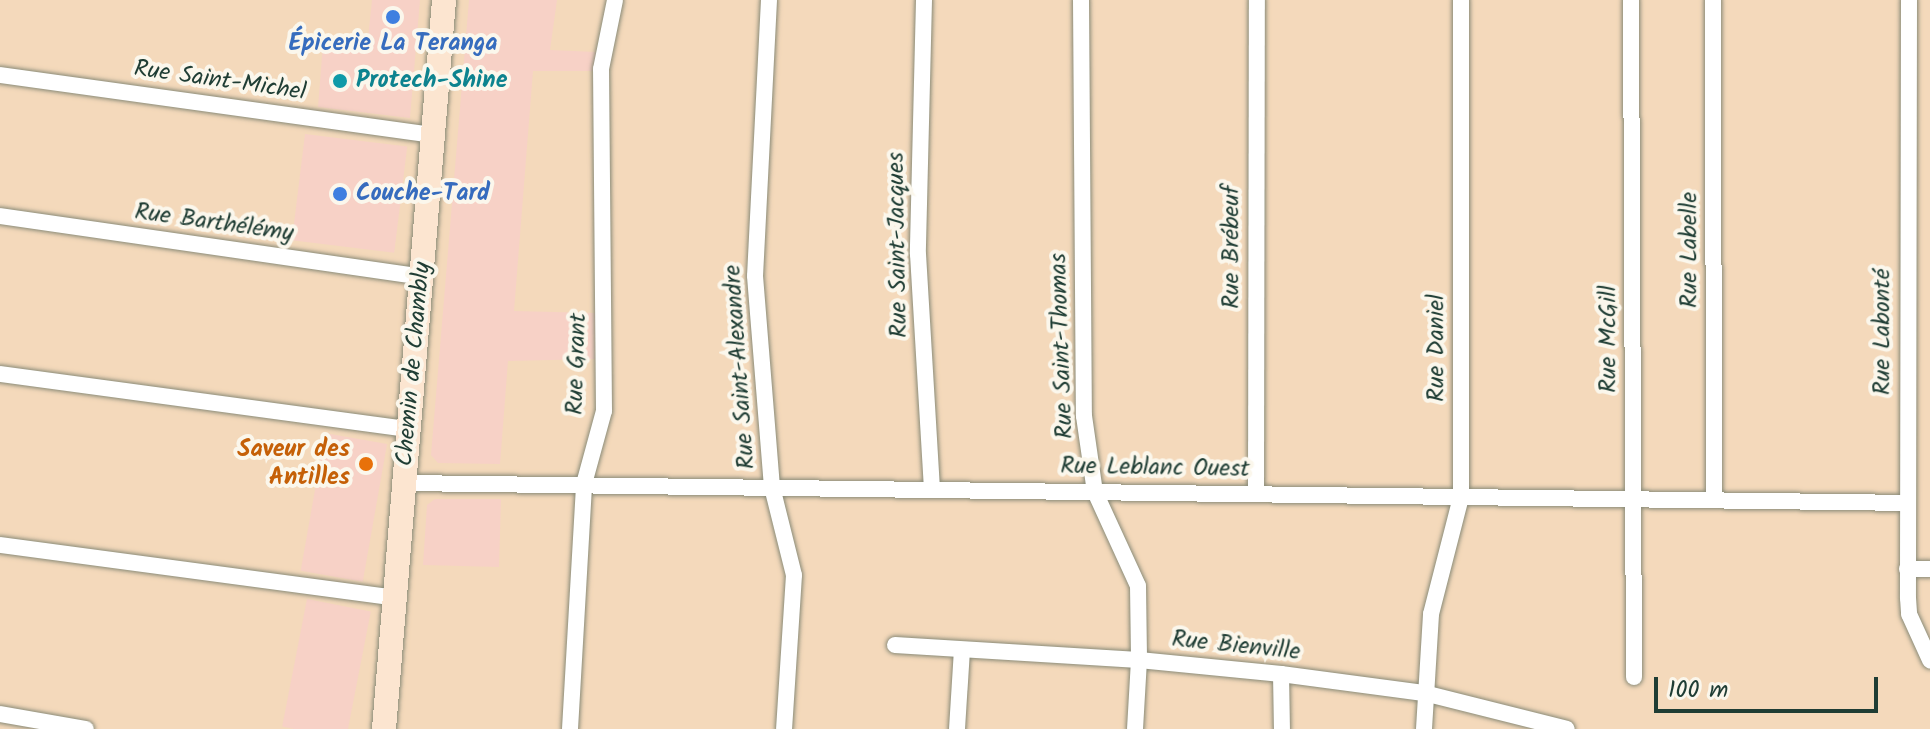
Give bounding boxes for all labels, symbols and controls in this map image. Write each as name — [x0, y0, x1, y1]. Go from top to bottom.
marker: Épicerie La Teranga — [384, 8, 402, 26]
place label: Épicerie La Teranga — [288, 30, 498, 58]
street label: Rue Saint-Michel — [132, 55, 308, 107]
place label: Protech-Shine — [356, 67, 507, 95]
marker: Protech-Shine — [331, 72, 349, 90]
street label: Rue Saint-Jacques — [882, 152, 914, 338]
place label: Couche-Tard — [356, 180, 490, 208]
marker: Couche-Tard — [331, 185, 349, 203]
street label: Rue Brébeuf — [1218, 185, 1246, 309]
street label: Rue Labelle — [1676, 192, 1704, 308]
street label: Rue Barthélémy — [133, 198, 295, 248]
street label: Rue Saint-Thomas — [1044, 253, 1080, 439]
street label: Chemin de Chambly — [391, 261, 437, 467]
street label: Rue Saint-Alexandre — [718, 264, 762, 470]
street label: Rue Labonté — [1869, 269, 1897, 395]
street label: Rue McGill — [1595, 285, 1623, 393]
street label: Rue Daniel — [1423, 294, 1451, 402]
street label: Rue Grant — [561, 313, 593, 415]
place label: Saveur des Antilles — [237, 436, 350, 492]
street label: Rue Leblanc Ouest — [1060, 452, 1250, 484]
marker: Saveur des Antilles — [357, 455, 375, 473]
street label: Rue Bienville — [1170, 625, 1302, 667]
scale bar — [1658, 661, 1882, 711]
text: 100 m — [1668, 671, 1728, 710]

